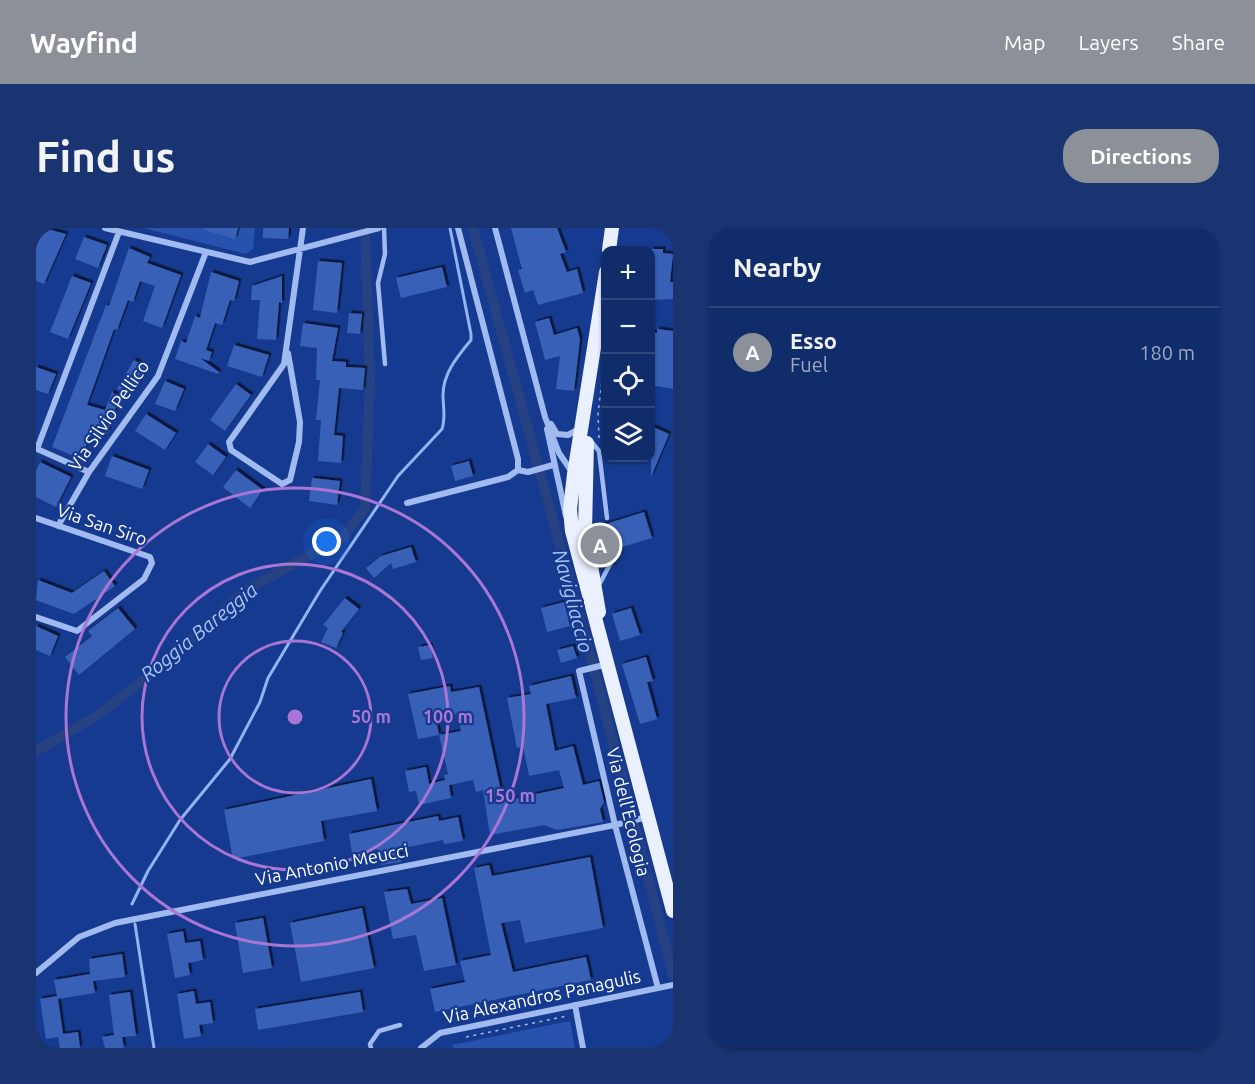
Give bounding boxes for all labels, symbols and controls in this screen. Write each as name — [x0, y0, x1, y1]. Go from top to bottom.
text: Wayfind — [30, 27, 138, 58]
text: Map — [1004, 30, 1045, 54]
text: Layers — [1078, 30, 1139, 54]
text: Share — [1172, 30, 1225, 54]
button: Directions — [1063, 129, 1219, 183]
text: Find us — [36, 133, 175, 180]
map controls — [601, 246, 655, 462]
button: + — [601, 246, 655, 300]
text: Nearby — [733, 253, 821, 282]
button: − — [601, 300, 655, 354]
text: Esso — [790, 328, 837, 353]
text: A — [745, 341, 760, 364]
text: 180 m — [1139, 341, 1195, 364]
text: Fuel — [790, 353, 828, 376]
button: locate — [601, 354, 655, 408]
street label: Via Silvio Pellico — [64, 356, 153, 475]
button: layers — [601, 408, 655, 462]
street label: Via San Siro — [55, 499, 150, 549]
pin: A — [580, 522, 620, 568]
your location — [312, 527, 341, 556]
water label: Navigliaccio — [549, 547, 598, 655]
water label: Roggia Bareggia — [136, 577, 262, 686]
text: 50 m — [351, 706, 391, 726]
text: 100 m — [423, 706, 473, 726]
centre of rings — [285, 707, 305, 727]
street label: Via dell'Ecologia — [603, 745, 655, 878]
text: 150 m — [485, 785, 535, 805]
street label: Via Antonio Meucci — [254, 839, 410, 889]
street label: Via Alexandros Panagulis — [441, 965, 643, 1027]

